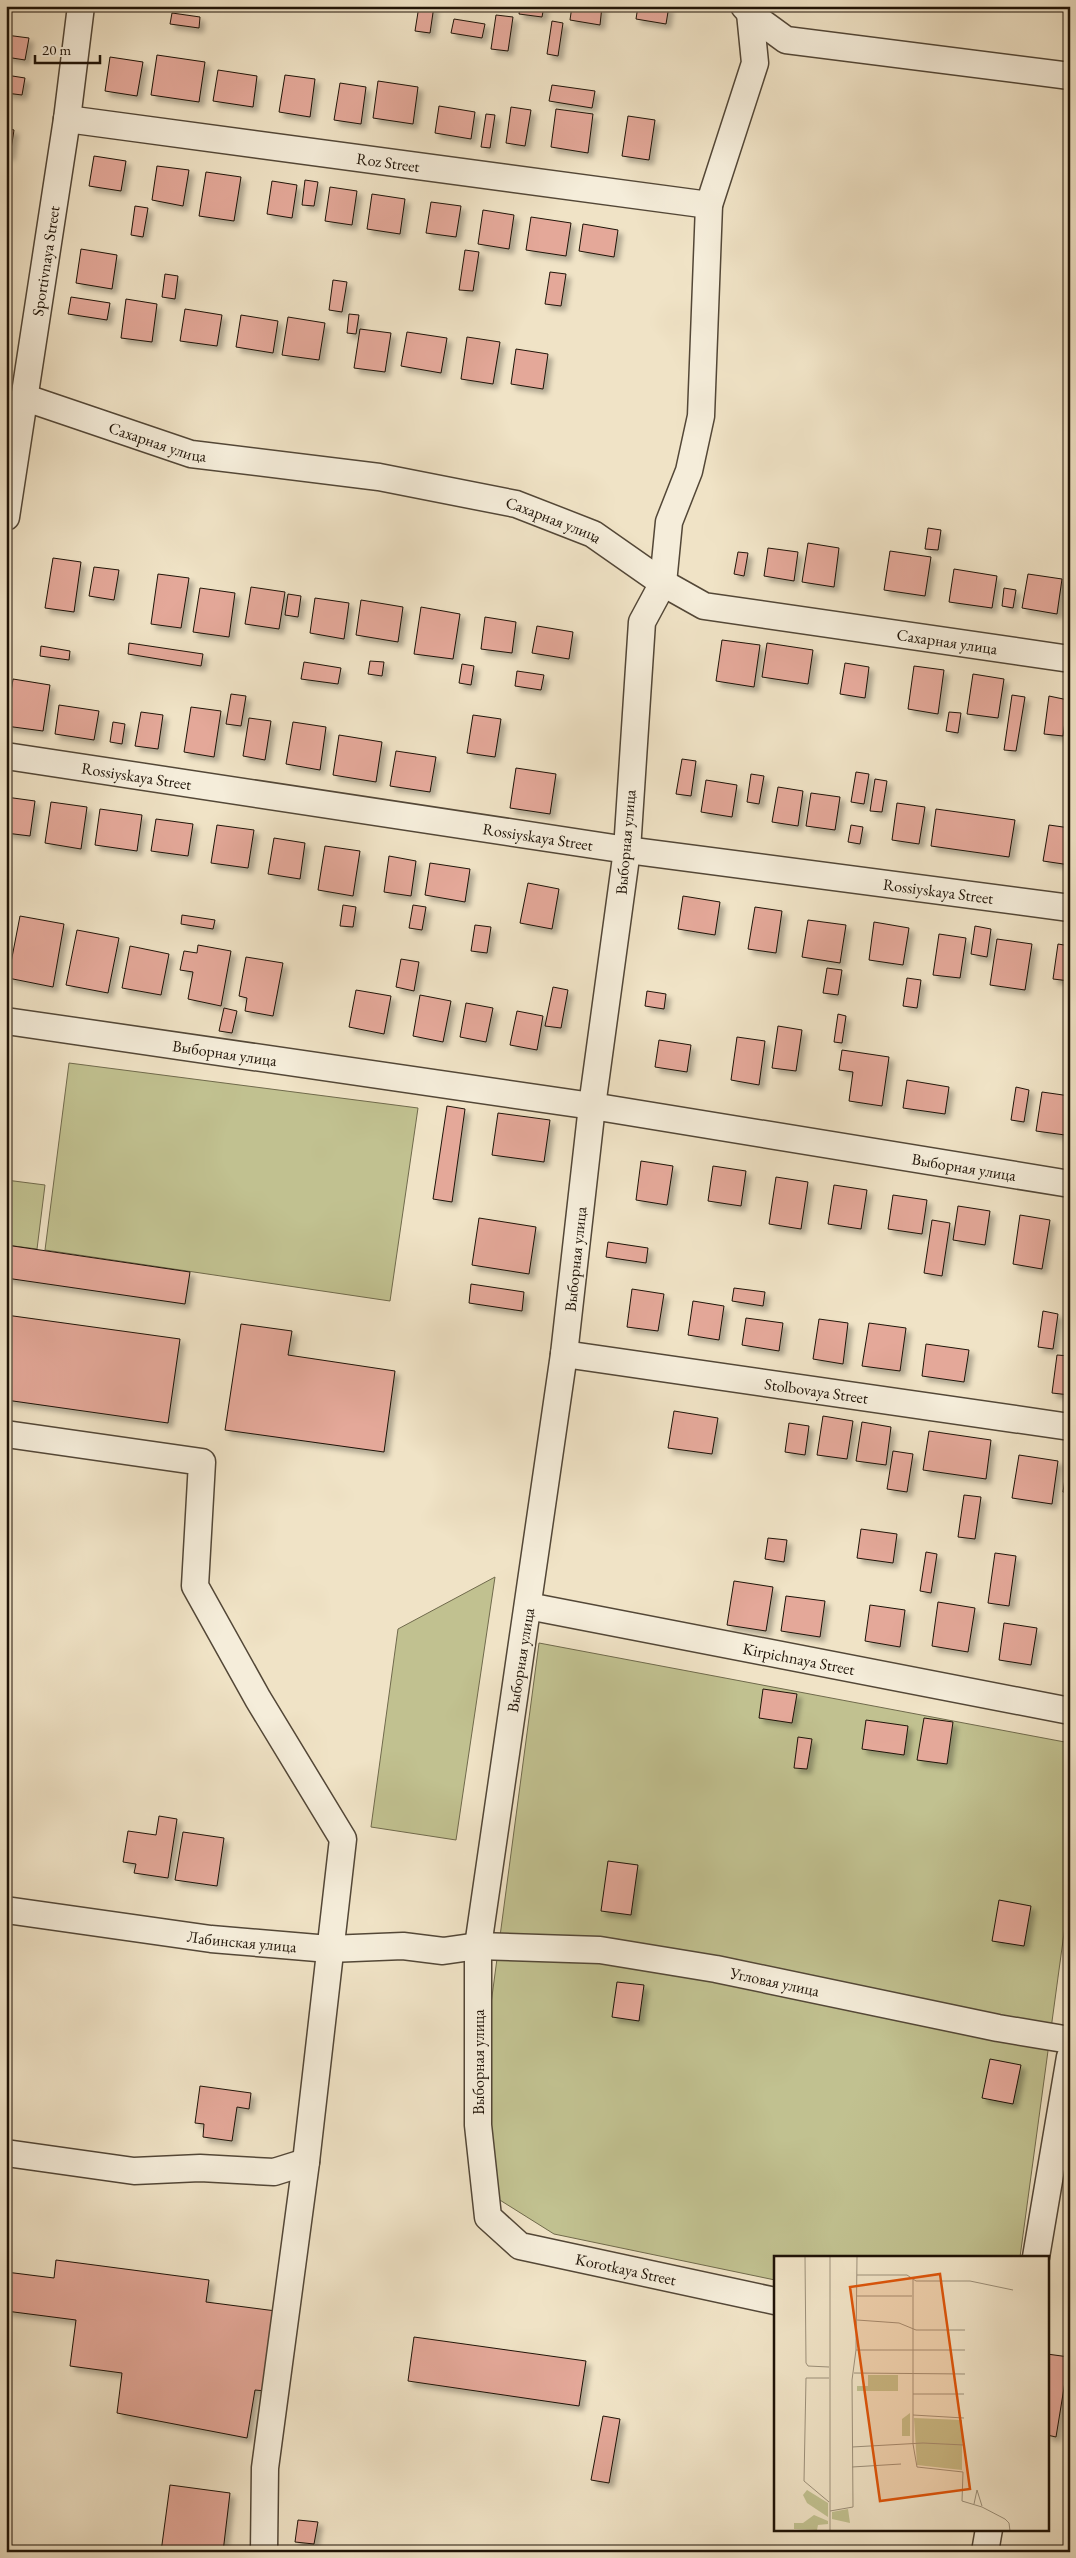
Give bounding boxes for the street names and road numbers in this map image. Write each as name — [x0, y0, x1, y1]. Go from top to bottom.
street label: Roz Street — [355, 148, 421, 177]
street label: Sportivnaya Street — [27, 204, 65, 318]
street label: Сахарная улица — [106, 417, 208, 467]
street label: Сахарная улица — [504, 492, 607, 548]
street label: Сахарная улица — [895, 624, 999, 659]
street label: Rossiyskaya Street — [80, 758, 193, 795]
street label: Выборная улица — [610, 788, 641, 895]
street label: Rossiyskaya Street — [481, 818, 594, 856]
street label: Rossiyskaya Street — [882, 874, 995, 909]
street label: Выборная улица — [171, 1035, 279, 1071]
street label: Выборная улица — [910, 1148, 1018, 1186]
street label: Выборная улица — [560, 1205, 592, 1313]
street label: Stolbovaya Street — [763, 1373, 870, 1409]
street label: Выборная улица — [502, 1606, 539, 1714]
street label: Kirpichnaya Street — [741, 1638, 857, 1680]
street label: Лабинская улица — [186, 1926, 298, 1957]
street label: Угловая улица — [727, 1962, 822, 2002]
street label: Выборная улица — [468, 2009, 489, 2115]
street label: Korotkaya Street — [573, 2248, 678, 2290]

